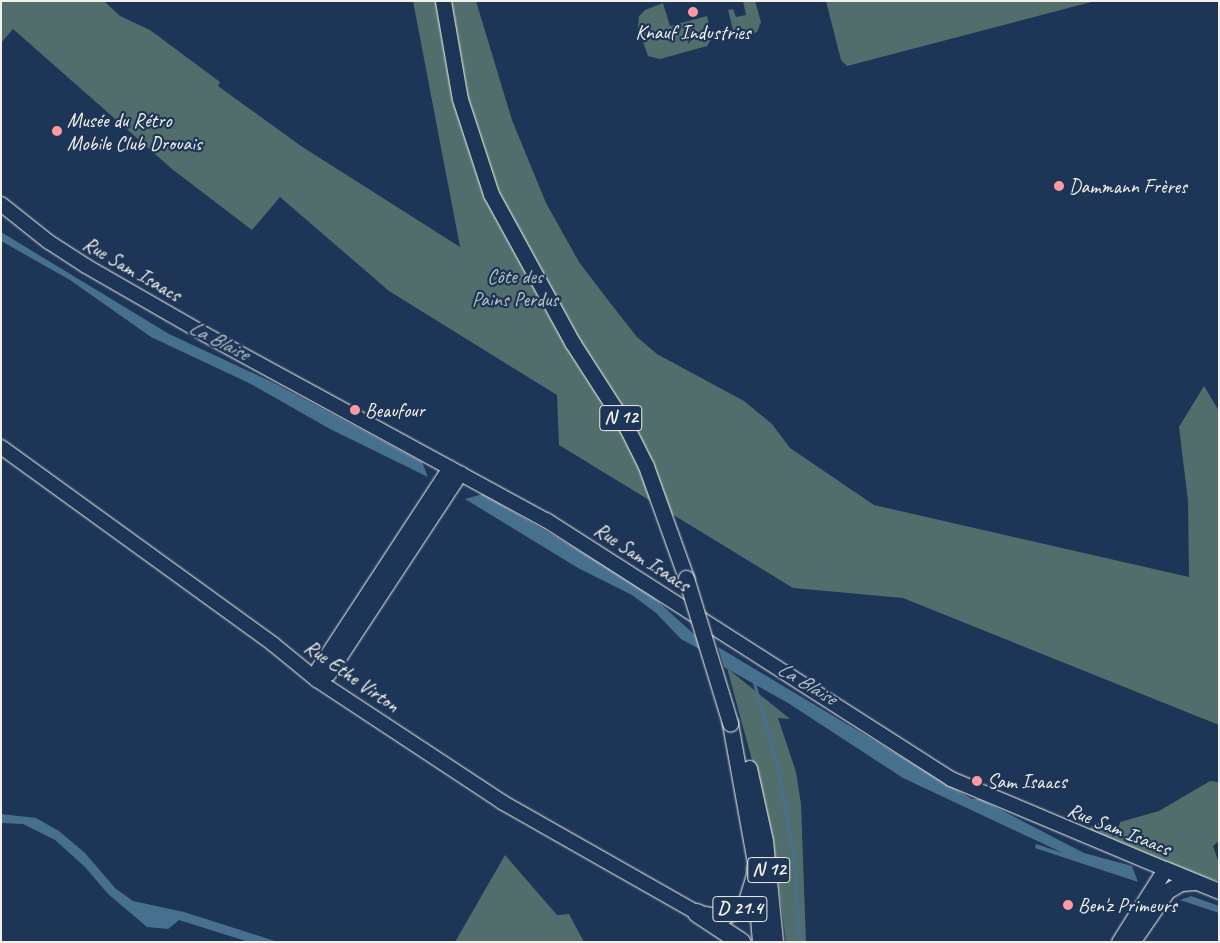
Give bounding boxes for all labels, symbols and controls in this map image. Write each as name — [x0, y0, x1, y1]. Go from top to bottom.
marker: Knauf Industries — [687, 6, 699, 18]
place label: Knauf Industries — [636, 20, 750, 44]
place label: Musée du Rétro Mobile Club Drouais — [67, 108, 202, 155]
marker: Musée du Rétro Mobile Club Drouais — [51, 125, 63, 137]
place label: Dammann Frères — [1069, 174, 1187, 198]
marker: Dammann Frères — [1053, 180, 1065, 192]
street label: Rue Sam Isaacs — [79, 232, 185, 306]
park label: Côte des Pains Perdus — [472, 265, 558, 312]
water label: La Blaise — [184, 314, 254, 366]
place label: Beaufour — [365, 398, 425, 422]
road number: N 12 — [598, 402, 644, 434]
marker: Beaufour — [349, 404, 361, 416]
street label: Rue Sam Isaacs — [590, 517, 694, 597]
street label: Rue Ethe Virton — [300, 635, 404, 717]
water label: La Blaise — [773, 655, 841, 711]
place label: Sam Isaacs — [987, 769, 1067, 793]
marker: Sam Isaacs — [971, 775, 983, 787]
street label: Rue Sam Isaacs — [1064, 798, 1174, 860]
road number: N 12 — [746, 854, 792, 886]
road number: D 21.4 — [711, 892, 769, 926]
place label: Ben'z Primeurs — [1078, 893, 1178, 917]
marker: Ben'z Primeurs — [1062, 899, 1074, 911]

